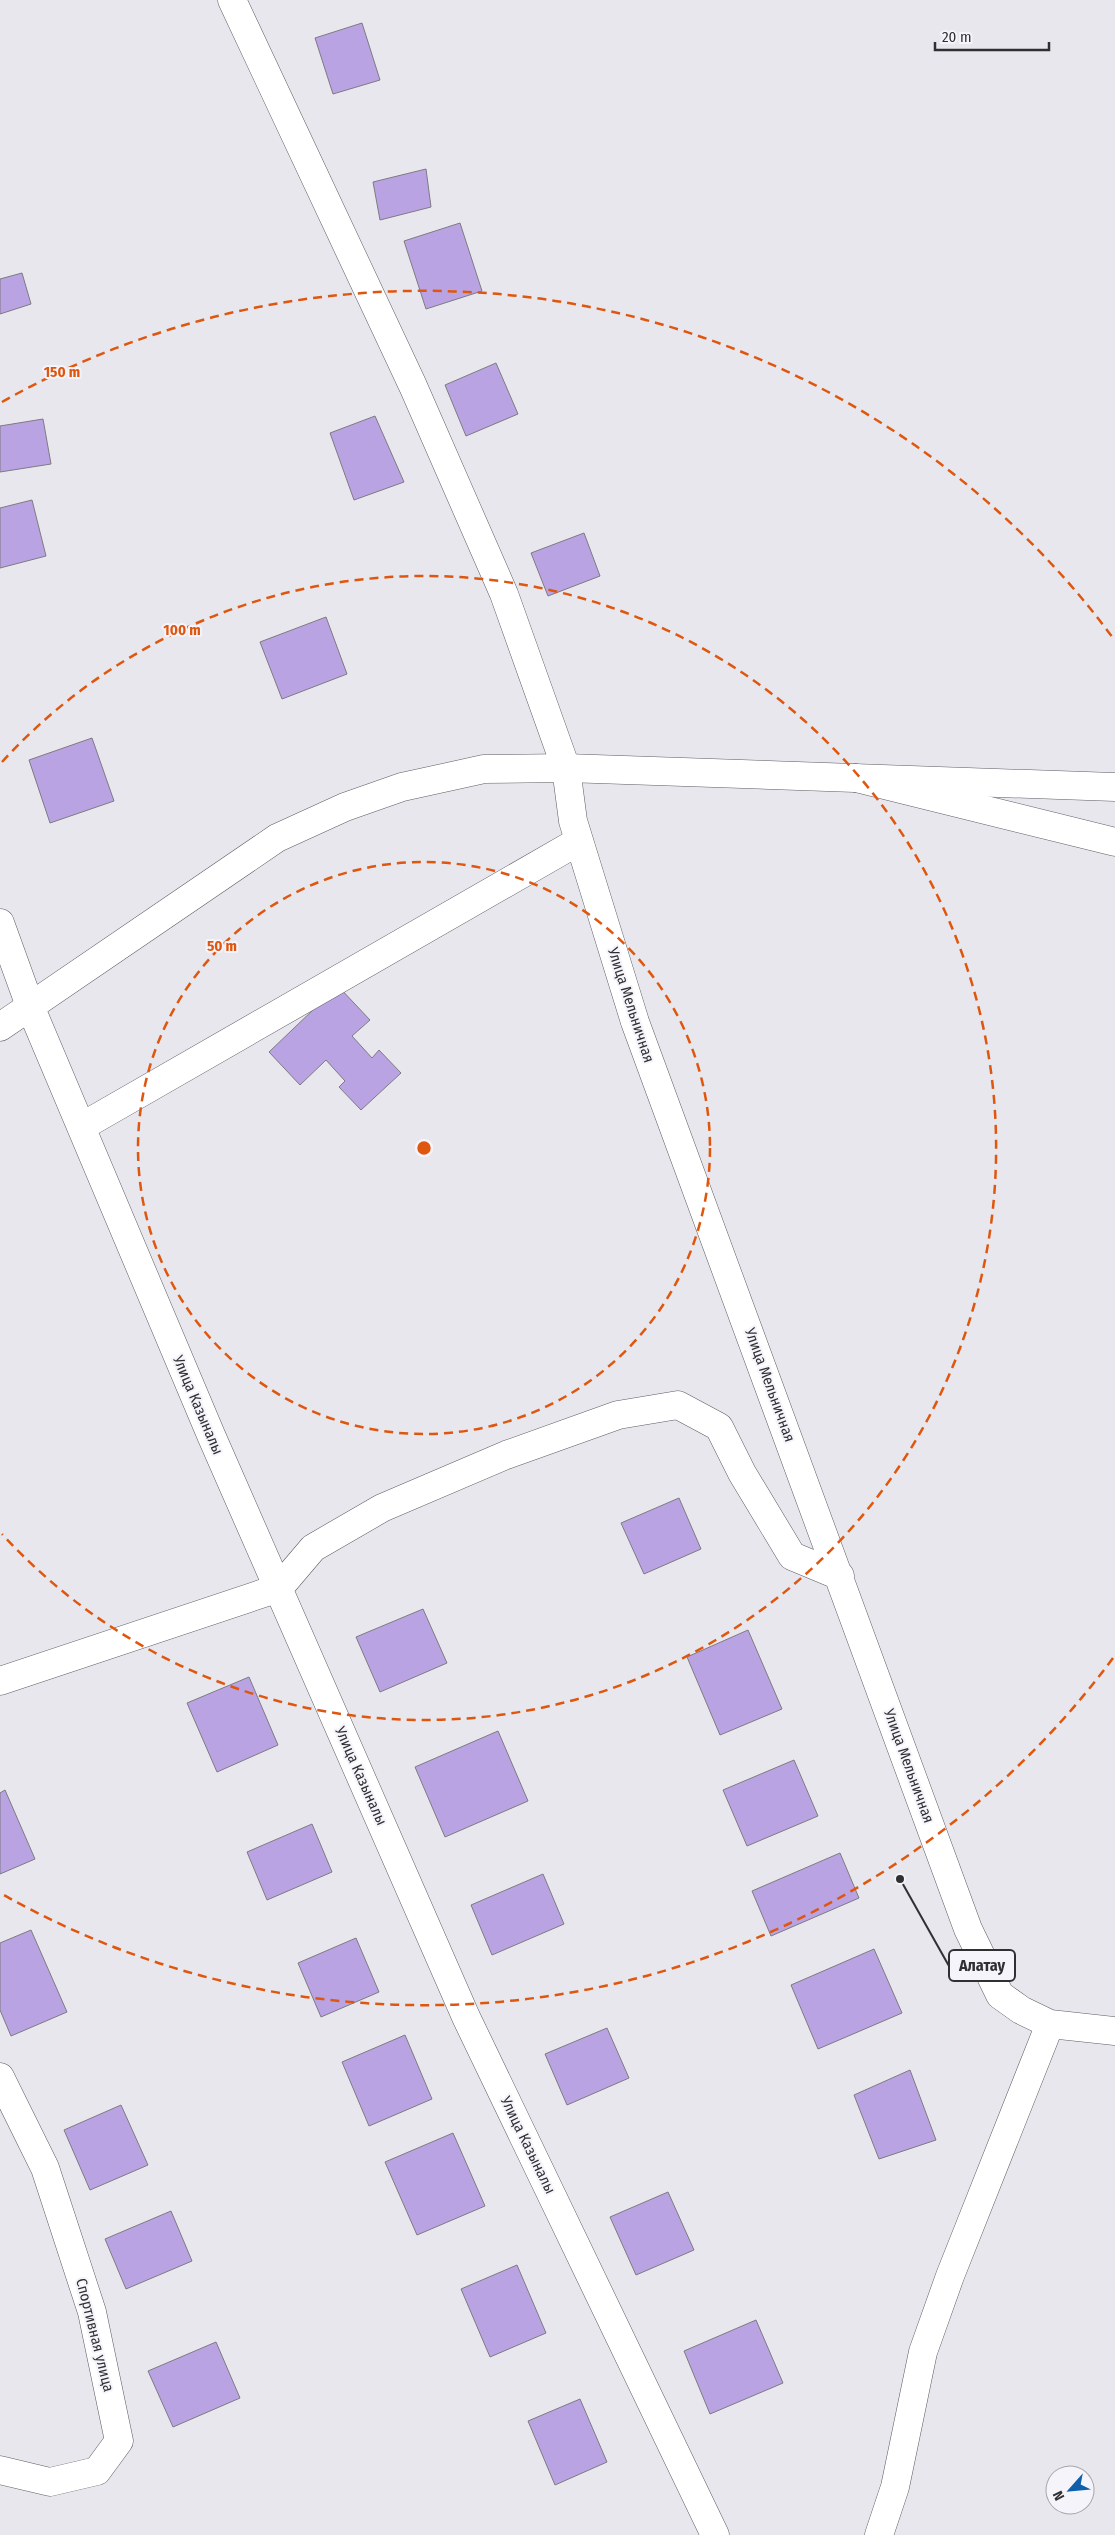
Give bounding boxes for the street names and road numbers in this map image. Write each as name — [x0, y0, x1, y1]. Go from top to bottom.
street label: Улица Мельничная — [604, 944, 658, 1065]
street label: Улица Мельничная — [741, 1325, 799, 1444]
street label: Улица Казыналы — [169, 1352, 227, 1457]
street label: Улица Мельничная — [880, 1706, 938, 1825]
street label: Улица Казыналы — [331, 1723, 391, 1828]
street label: Улица Казыналы — [496, 2092, 559, 2197]
street label: Спортивная улица — [72, 2276, 118, 2394]

